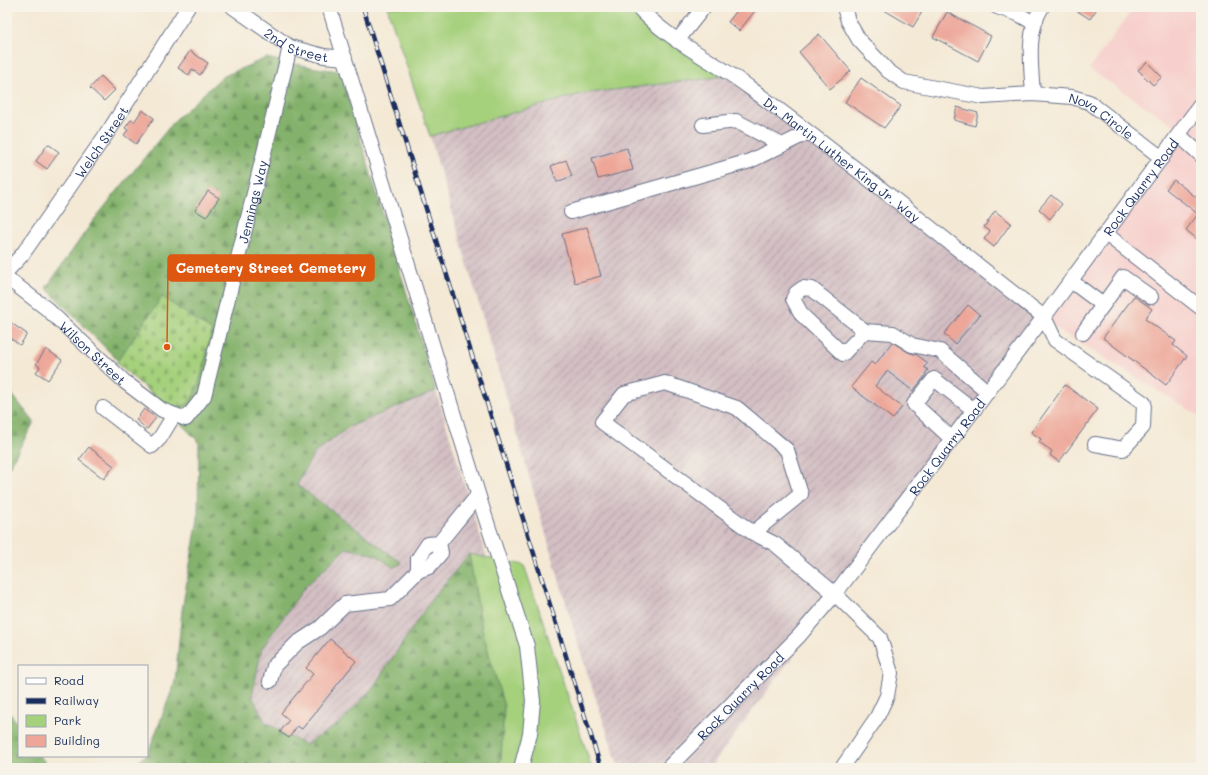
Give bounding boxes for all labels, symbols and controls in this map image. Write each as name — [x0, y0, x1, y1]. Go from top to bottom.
street label: 2nd Street — [262, 23, 329, 65]
street label: Nova Circle — [1067, 88, 1138, 142]
street label: Dr. Martin Luther King Jr. Way — [760, 93, 924, 225]
street label: Welch Street — [70, 102, 131, 181]
street label: Rock Quarry Road — [1099, 135, 1181, 239]
street label: Jennings Way — [233, 158, 270, 245]
callout: Cemetery Street Cemetery — [168, 255, 374, 281]
text: Cemetery Street Cemetery — [176, 258, 367, 277]
street label: Wilson Street — [56, 317, 131, 388]
street label: Rock Quarry Road — [904, 395, 988, 498]
street label: Rock Quarry Road — [693, 648, 787, 743]
legend — [18, 665, 148, 757]
text: Road — [54, 672, 84, 688]
text: Railway — [54, 692, 99, 708]
text: Park — [54, 712, 81, 728]
text: Building — [54, 732, 100, 748]

